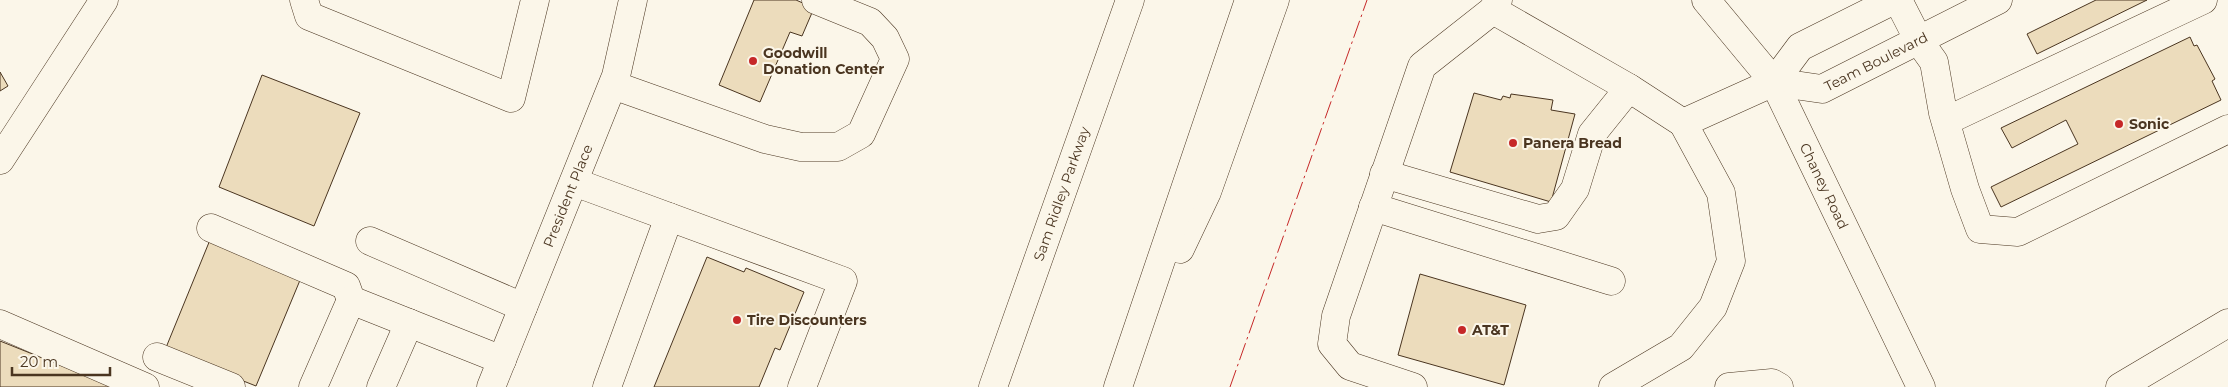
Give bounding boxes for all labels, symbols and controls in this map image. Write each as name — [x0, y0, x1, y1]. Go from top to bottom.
street label: Team Boulevard — [1821, 28, 1931, 95]
place label: Goodwill Donation Center — [763, 44, 884, 78]
marker: Goodwill Donation Center — [747, 55, 759, 67]
place label: Sonic — [2129, 115, 2170, 133]
marker: Sonic — [2113, 118, 2125, 130]
street label: Sam Ridley Parkway — [1029, 124, 1094, 263]
place label: Panera Bread — [1523, 134, 1622, 152]
marker: Panera Bread — [1507, 137, 1519, 149]
street label: Chaney Road — [1796, 140, 1853, 232]
street label: President Place — [539, 142, 597, 250]
place label: Tire Discounters — [747, 311, 867, 329]
marker: Tire Discounters — [731, 314, 743, 326]
place label: AT&T — [1471, 321, 1509, 339]
marker: AT&T — [1456, 324, 1468, 336]
scale bar — [12, 344, 110, 376]
text: 20 m — [20, 352, 58, 371]

